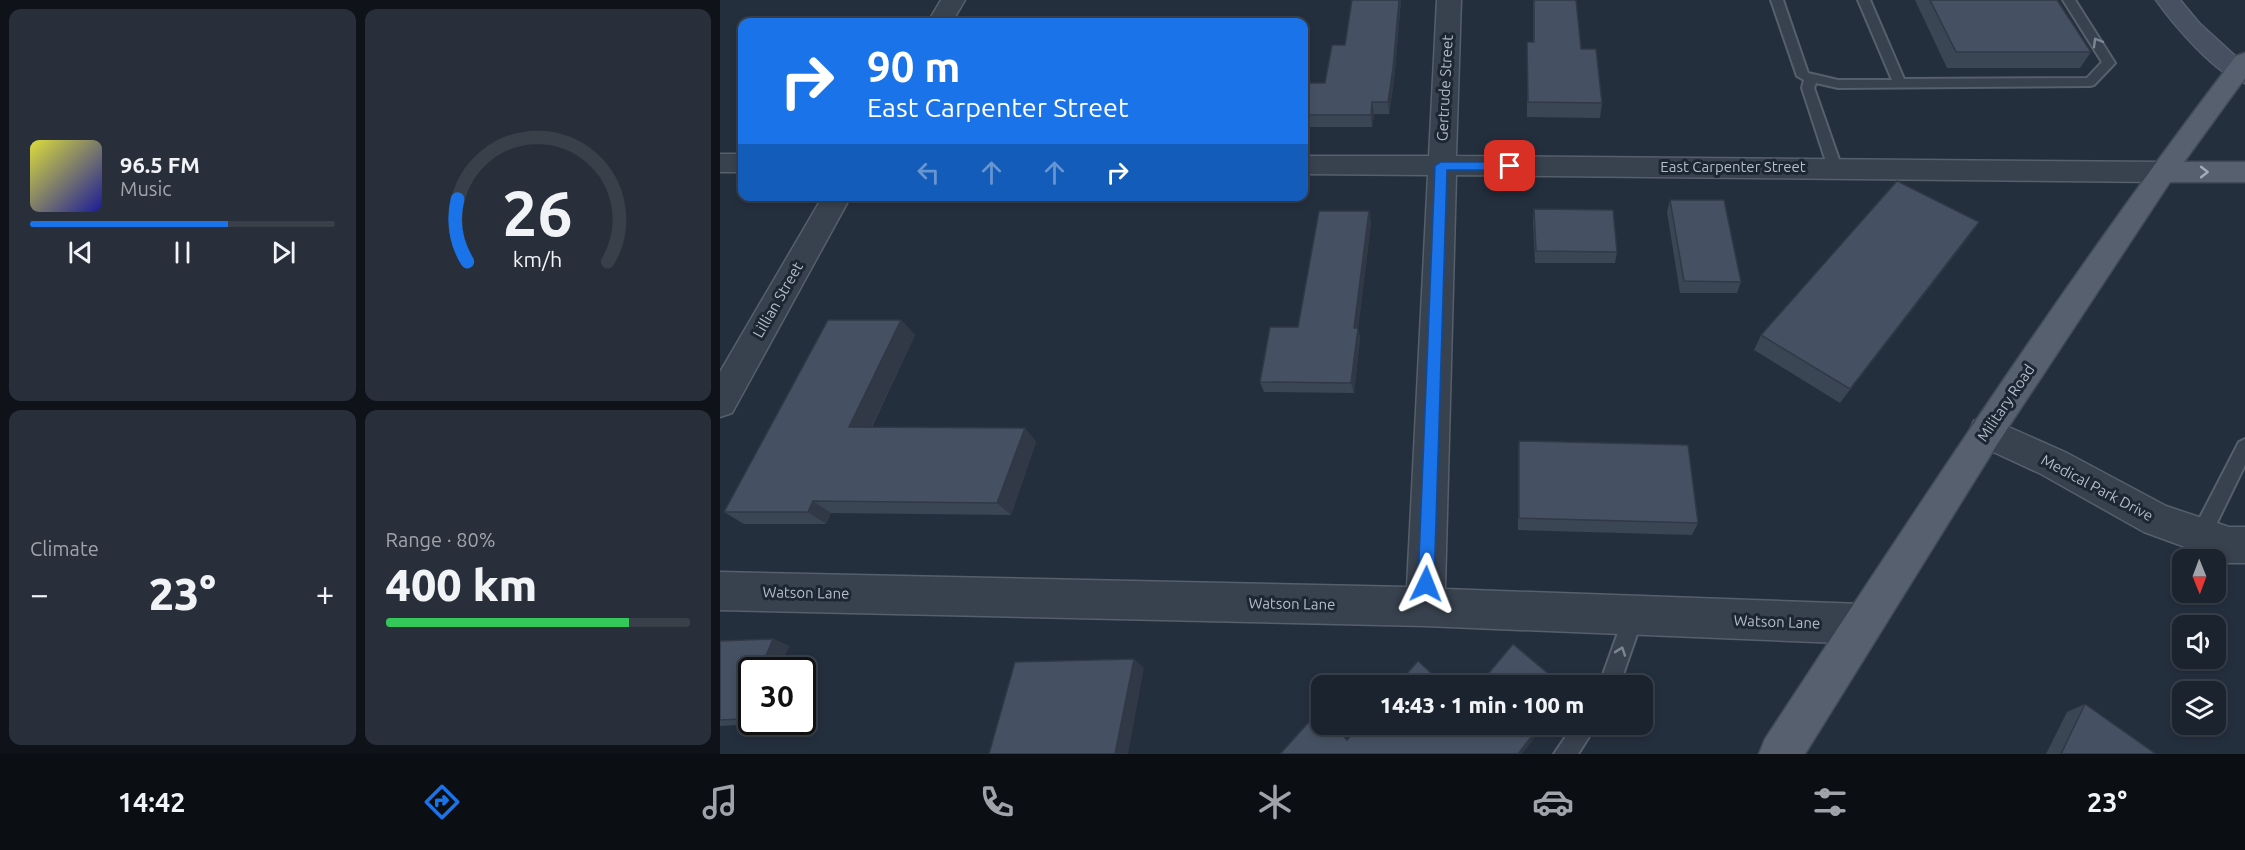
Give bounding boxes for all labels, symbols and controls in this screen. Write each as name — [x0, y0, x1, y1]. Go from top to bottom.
street label: Gertrude Street — [1433, 34, 1456, 142]
one-way arrow — [2093, 38, 2104, 48]
icon: right — [768, 42, 846, 120]
text: 90 m — [867, 43, 961, 90]
text: East Carpenter Street — [867, 92, 1129, 122]
pin — [1484, 140, 1535, 191]
icon: arrive — [1493, 149, 1526, 182]
text: 96.5 FM — [120, 152, 200, 177]
icon: left — [912, 156, 945, 189]
icon: ahead — [975, 156, 1008, 189]
icon: ahead — [1038, 156, 1071, 189]
icon: right — [1101, 156, 1134, 189]
street label: East Carpenter Street — [1660, 158, 1806, 175]
one-way arrow — [2199, 166, 2208, 178]
text: Music — [120, 177, 172, 200]
text: 26 — [503, 178, 573, 248]
icon: previous — [64, 236, 97, 269]
icon: pause — [166, 236, 199, 269]
icon: next — [267, 236, 300, 269]
text: km/h — [513, 247, 562, 271]
street label: Lillian Street — [749, 259, 806, 341]
street label: Military Road — [1974, 361, 2038, 444]
street label: Medical Park Drive — [2038, 451, 2156, 524]
text: Range · 80% — [386, 528, 496, 551]
text: Climate — [30, 537, 99, 560]
north arrow — [2172, 549, 2226, 603]
map controls — [2172, 549, 2226, 735]
position arrow — [1394, 552, 1458, 616]
text: 400 km — [386, 559, 537, 610]
text: 23° — [149, 568, 216, 619]
text: − — [30, 575, 49, 612]
text: + — [316, 575, 334, 612]
street label: Watson Lane — [763, 583, 849, 602]
street label: Watson Lane — [1249, 594, 1335, 613]
street label: Watson Lane — [1733, 611, 1821, 632]
button: sound — [2172, 615, 2226, 669]
one-way arrow — [1613, 646, 1626, 657]
speed limit sign: 30 — [738, 657, 816, 735]
button: layers — [2172, 681, 2226, 735]
text: 14:43 · 1 min · 100 m — [1380, 692, 1584, 717]
icon: directions — [421, 781, 463, 823]
icon: music — [699, 781, 741, 823]
icon: phone — [976, 781, 1018, 823]
icon: climate — [1254, 781, 1296, 823]
icon: car — [1532, 781, 1574, 823]
icon: filters — [1809, 781, 1851, 823]
text: 14:42 — [118, 787, 185, 817]
text: 23° — [2087, 787, 2127, 817]

